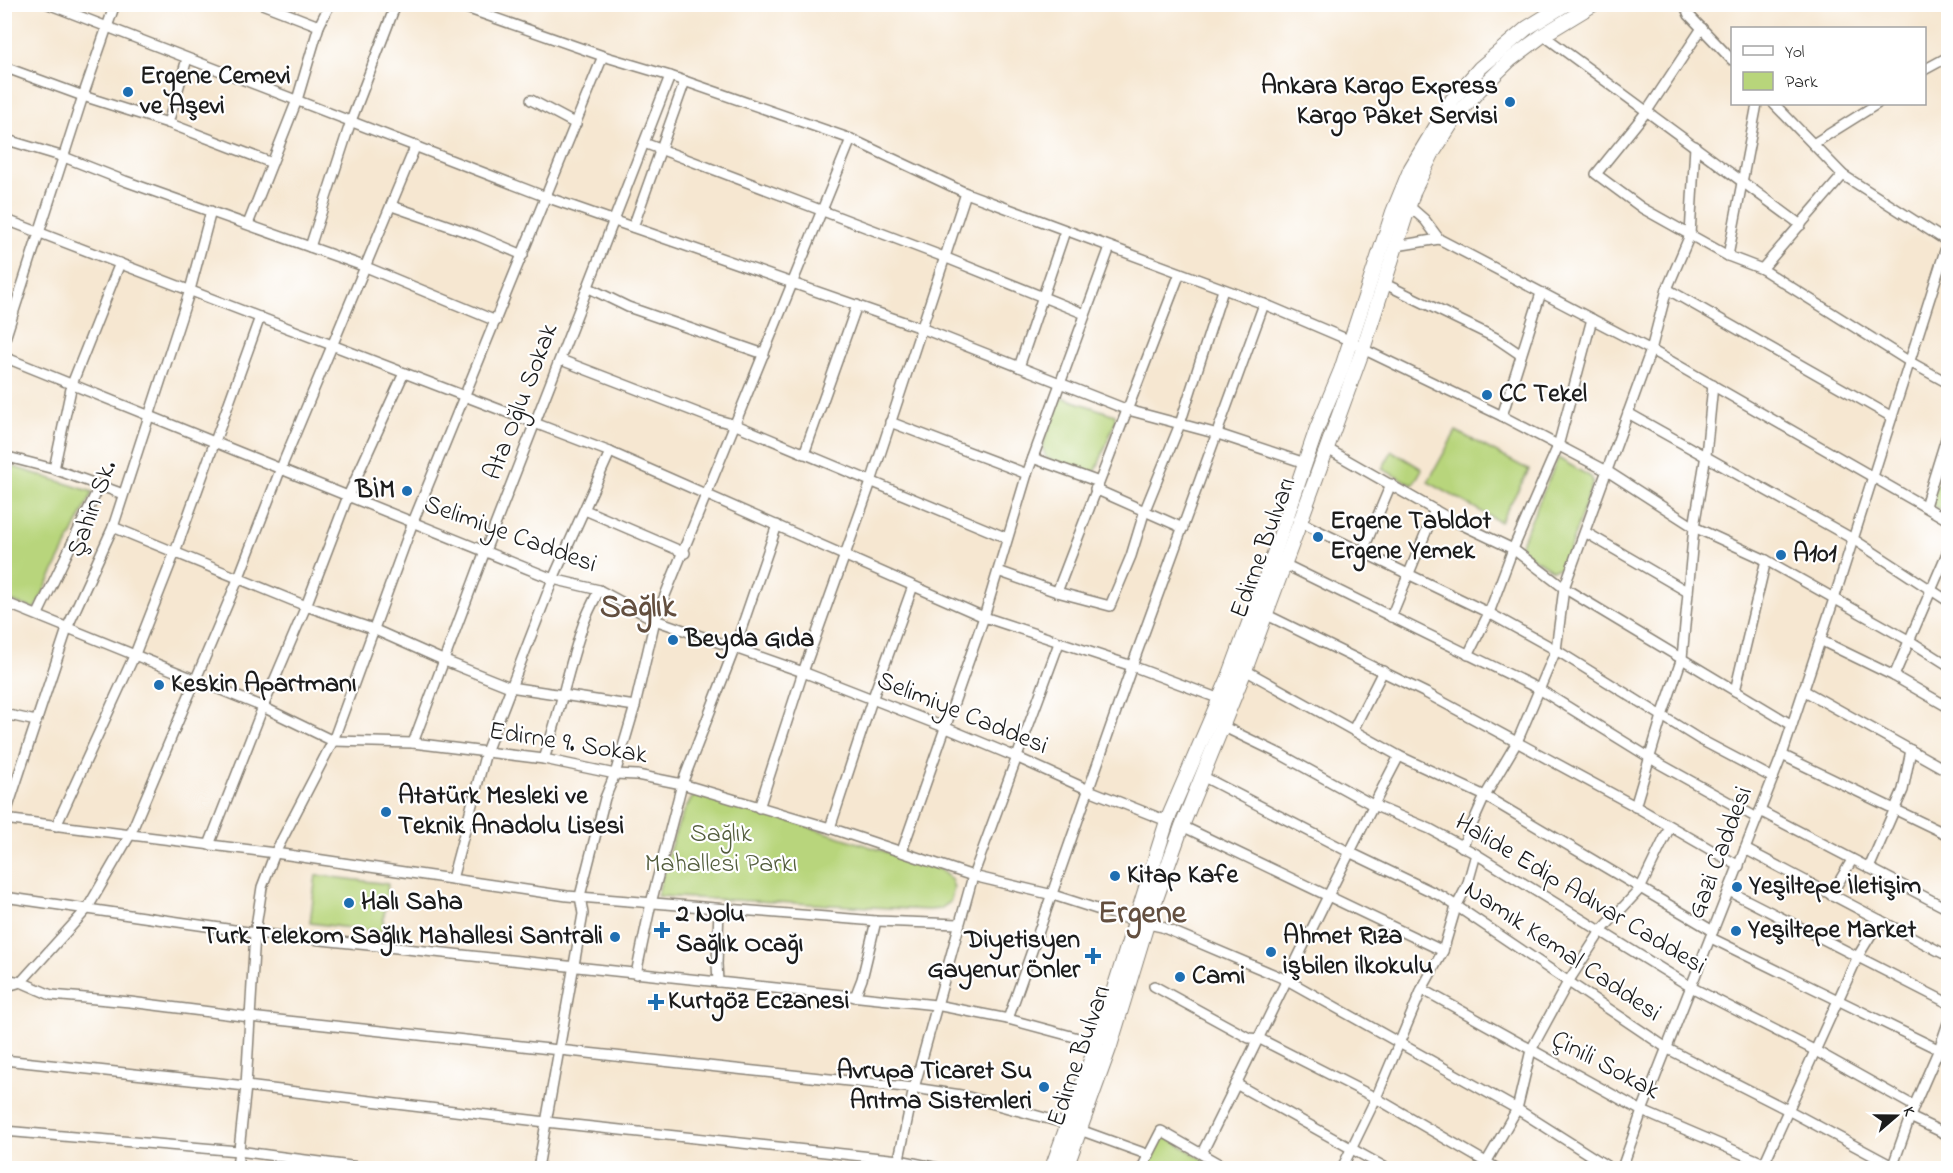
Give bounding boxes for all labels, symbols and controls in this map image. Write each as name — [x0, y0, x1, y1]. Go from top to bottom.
legend — [1731, 27, 1926, 105]
text: Yol — [1785, 40, 1805, 66]
place label: Ergene Cemevi ve Aşevi — [139, 58, 291, 126]
place label: Ankara Kargo Express Kargo Paket Servisi — [1261, 68, 1498, 137]
text: Park — [1785, 70, 1818, 96]
marker: Ergene Cemevi ve Aşevi — [121, 85, 135, 99]
marker: Ankara Kargo Express Kargo Paket Servisi — [1503, 95, 1517, 109]
street label: Ata Oğlu Sokak — [475, 318, 570, 486]
place label: CC Tekel — [1499, 376, 1587, 414]
marker: CC Tekel — [1480, 388, 1494, 402]
street label: Şahin Sk. — [58, 455, 128, 563]
place label: BİM — [355, 472, 395, 510]
street label: Edirne Bulvarı — [1221, 472, 1307, 624]
marker: BİM — [400, 484, 414, 498]
street label: Selimiye Caddesi — [418, 486, 602, 584]
place label: Ergene Tabldot Ergene Yemek — [1330, 503, 1492, 572]
marker: Ergene Tabldot Ergene Yemek — [1311, 530, 1325, 544]
place label: A101 — [1793, 536, 1838, 574]
marker: A101 — [1774, 548, 1788, 562]
district label: Sağlık — [600, 585, 677, 633]
place label: Beyda Gıda — [684, 621, 814, 659]
marker: Beyda Gıda — [666, 633, 680, 647]
street label: Selimiye Caddesi — [871, 662, 1053, 766]
place label: Keskin Apartmanı — [171, 666, 357, 704]
marker: Keskin Apartmanı — [152, 678, 166, 692]
street label: Edirne 9. Sokak — [486, 713, 651, 775]
place label: Atatürk Mesleki ve Teknik Anadolu Lisesi — [398, 778, 624, 846]
street label: Gazi Caddesi — [1678, 781, 1764, 925]
marker: Atatürk Mesleki ve Teknik Anadolu Lisesi — [379, 805, 393, 819]
street label: Halide Edip Adıvar Caddesi — [1447, 805, 1713, 985]
park label: Sağlık Mahallesi Parkı — [645, 816, 797, 884]
place label: Kitap Kafe — [1127, 857, 1239, 895]
place label: Yeşiltepe İletişim — [1748, 868, 1921, 906]
marker: Kitap Kafe — [1108, 869, 1122, 883]
street label: Namık Kemal Caddesi — [1456, 872, 1668, 1032]
marker: Yeşiltepe İletişim — [1730, 880, 1744, 894]
place label: Halı Saha — [361, 884, 463, 922]
district label: Ergene — [1098, 891, 1188, 939]
marker: Halı Saha — [342, 896, 356, 910]
place label: 2 Nolu Sağlık Ocağı — [675, 896, 803, 965]
place label: Yeşiltepe Market — [1747, 912, 1916, 950]
place label: Turk Telekom Sağlık Mahallesi Santrali — [202, 918, 603, 957]
place label: Ahmet Rıza işbilen ilkokulu — [1283, 918, 1433, 986]
marker: 2 Nolu Sağlık Ocağı — [653, 921, 671, 939]
place label: Diyetisyen Gayenur Önler — [927, 922, 1081, 990]
marker: Yeşiltepe Market — [1729, 924, 1743, 938]
marker: Turk Telekom Sağlık Mahallesi Santrali — [608, 930, 622, 944]
marker: Ahmet Rıza işbilen ilkokulu — [1264, 945, 1278, 959]
marker: Diyetisyen Gayenur Önler — [1084, 947, 1102, 965]
place label: Cami — [1192, 958, 1245, 996]
marker: Cami — [1173, 970, 1187, 984]
street label: Edirne Bulvarı — [1038, 980, 1122, 1132]
place label: Kurtgöz Eczanesi — [668, 983, 849, 1022]
marker: Kurtgöz Eczanesi — [649, 995, 663, 1009]
street label: Çinili Sokak — [1544, 1021, 1667, 1111]
place label: Avrupa Ticaret Su Arıtma Sistemleri — [837, 1053, 1032, 1121]
marker: Avrupa Ticaret Su Arıtma Sistemleri — [1037, 1080, 1051, 1094]
north arrow — [1866, 1086, 1926, 1146]
text: K — [1896, 1104, 1921, 1120]

